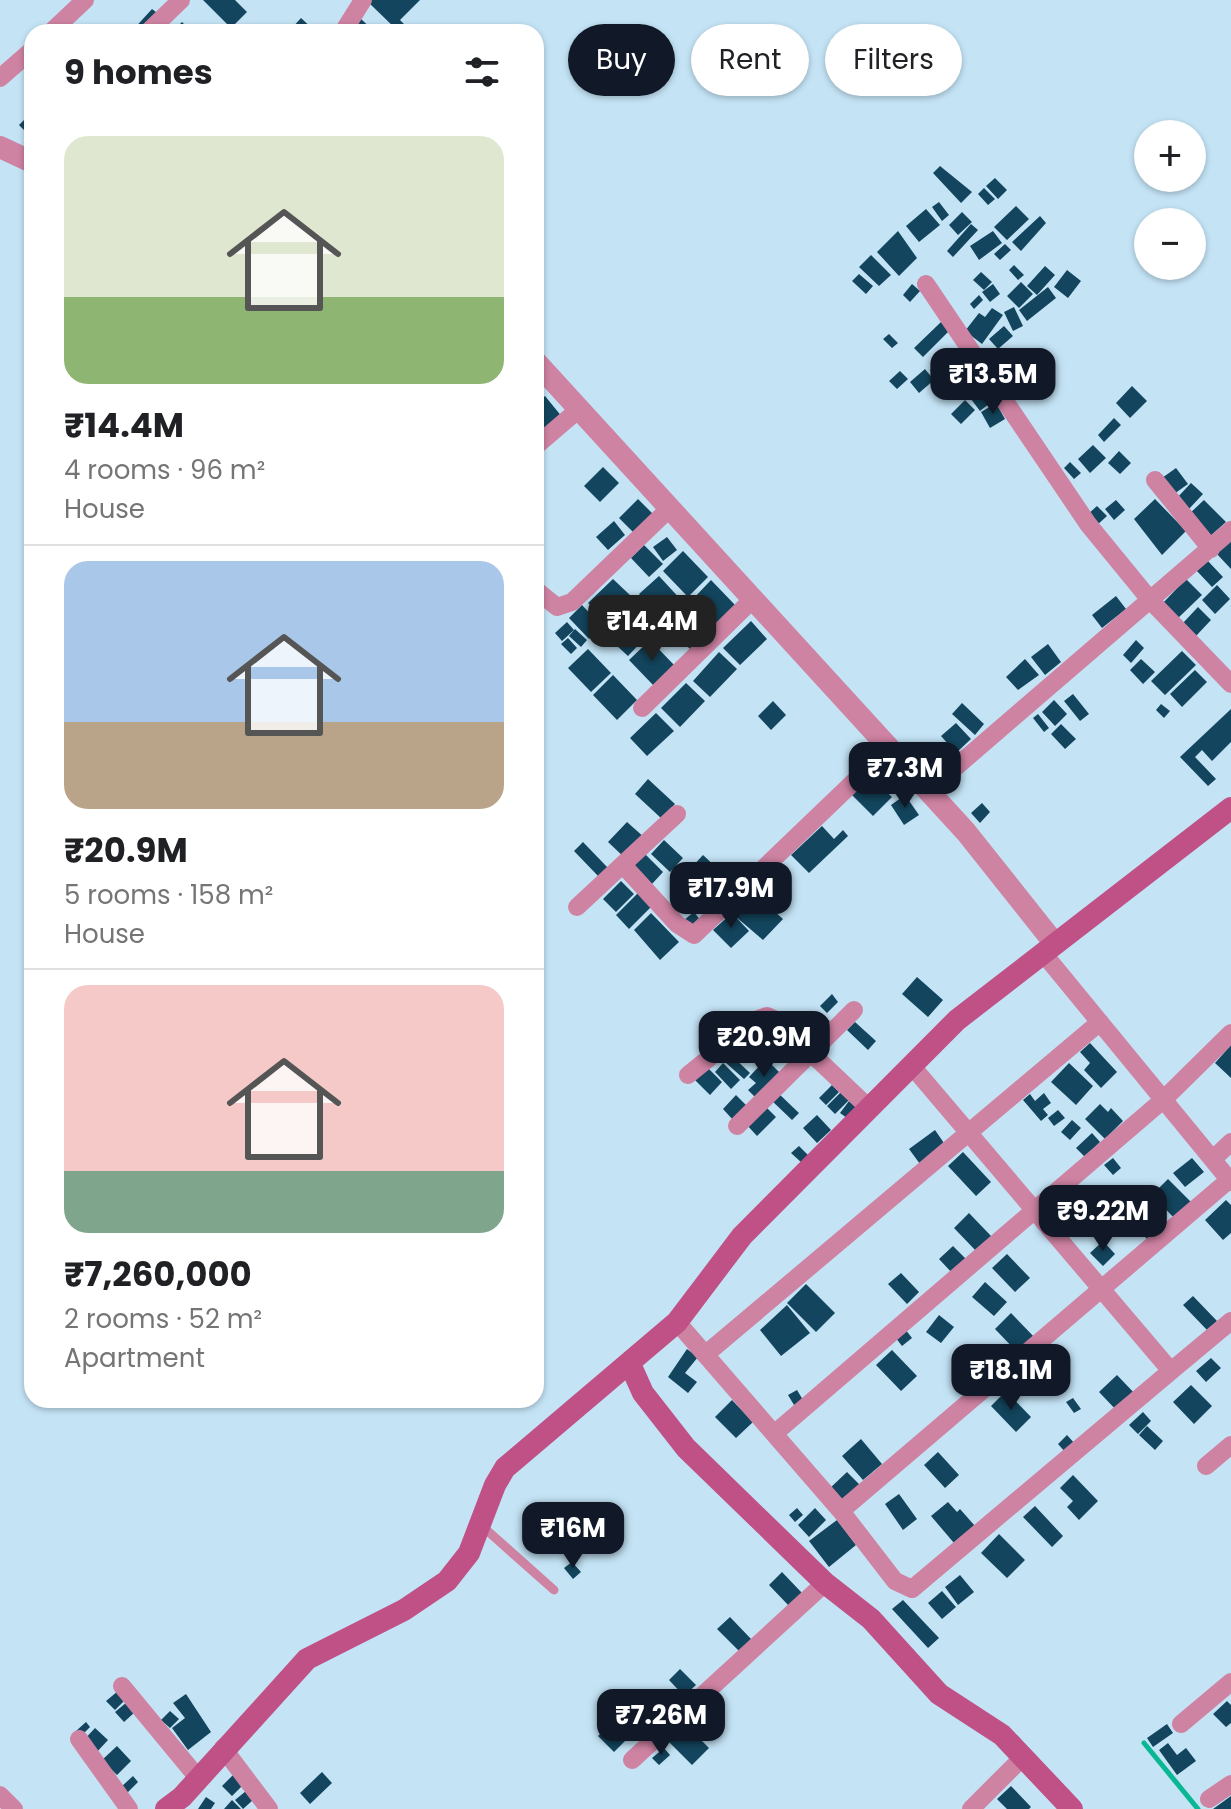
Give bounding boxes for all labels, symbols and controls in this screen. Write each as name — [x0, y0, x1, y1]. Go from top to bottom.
chip: Buy — [568, 24, 675, 96]
chip: Rent — [691, 24, 809, 96]
chip: Filters — [825, 24, 962, 96]
text: 9 homes — [64, 48, 213, 96]
icon: filters — [460, 50, 504, 94]
map controls — [1134, 120, 1206, 280]
button: + — [1134, 120, 1206, 192]
icon: home — [212, 188, 356, 332]
button: − — [1134, 208, 1206, 280]
pin: ₹13.5M — [928, 348, 1058, 416]
text: ₹13.5M — [948, 356, 1038, 392]
text: ₹14.4M — [64, 401, 184, 449]
text: 4 rooms · 96 m² — [64, 452, 265, 488]
text: House — [64, 491, 145, 527]
pin: ₹14.4M — [587, 595, 717, 663]
text: ₹14.4M — [606, 603, 698, 639]
icon: home — [212, 613, 356, 757]
pin: ₹7.3M — [849, 742, 961, 810]
text: ₹7.3M — [867, 750, 943, 786]
text: ₹20.9M — [64, 826, 188, 874]
pin: ₹17.9M — [666, 862, 796, 930]
text: ₹17.9M — [688, 870, 774, 906]
text: 5 rooms · 158 m² — [64, 877, 273, 913]
text: House — [64, 916, 145, 952]
pin: ₹20.9M — [699, 1011, 829, 1079]
text: ₹20.9M — [717, 1019, 811, 1055]
icon: home — [212, 1037, 356, 1181]
pin: ₹9.22M — [1038, 1185, 1168, 1253]
text: ₹9.22M — [1057, 1193, 1149, 1229]
text: ₹7,260,000 — [64, 1250, 252, 1298]
text: 2 rooms · 52 m² — [64, 1301, 262, 1337]
text: Apartment — [64, 1340, 205, 1376]
pin: ₹18.1M — [946, 1344, 1076, 1412]
text: ₹18.1M — [969, 1352, 1053, 1388]
pin: ₹16M — [526, 1502, 620, 1570]
text: ₹16M — [540, 1510, 606, 1546]
pin: ₹7.26M — [596, 1689, 726, 1757]
text: ₹7.26M — [615, 1697, 707, 1733]

